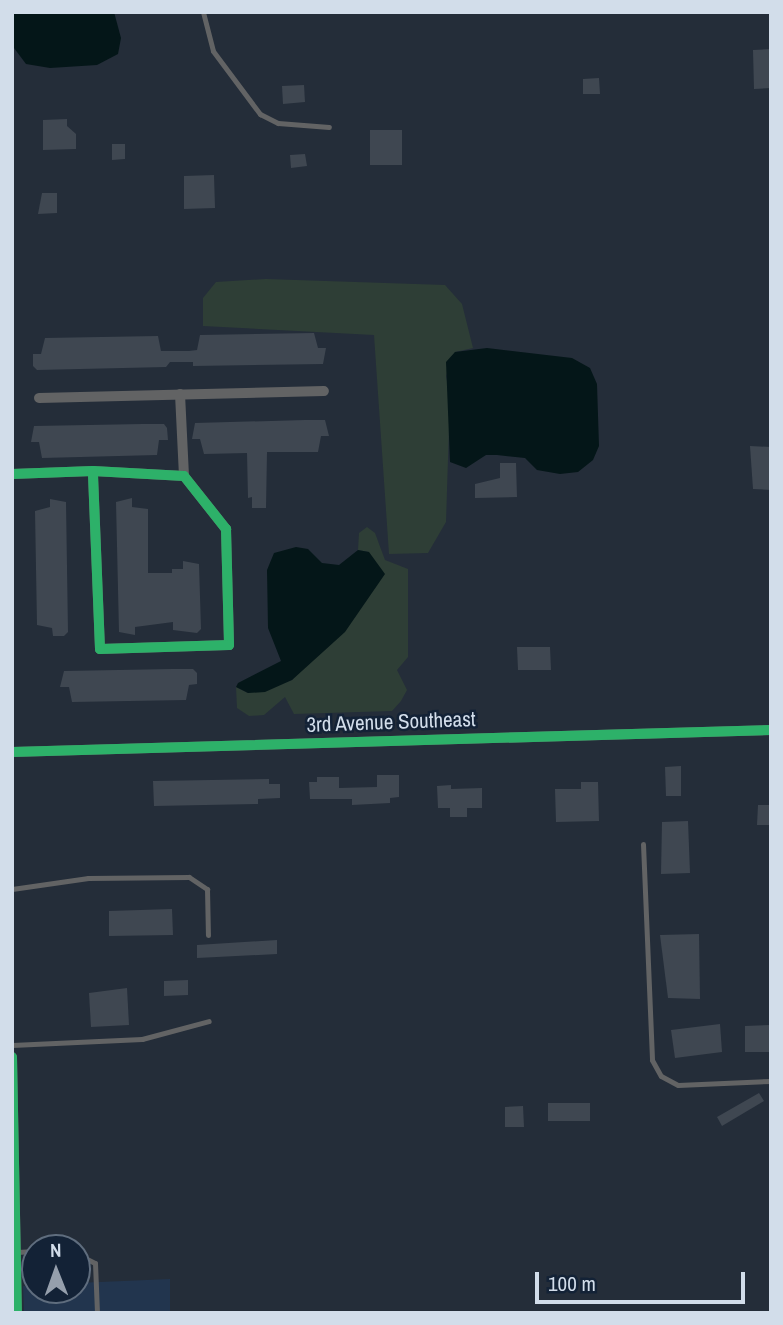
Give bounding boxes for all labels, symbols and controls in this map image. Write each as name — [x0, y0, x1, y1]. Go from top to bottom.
street label: 3rd Avenue Southeast — [306, 706, 476, 738]
north arrow — [21, 1234, 91, 1304]
text: N — [50, 1237, 62, 1263]
scale bar — [538, 1258, 748, 1302]
text: 100 m — [548, 1269, 596, 1298]

